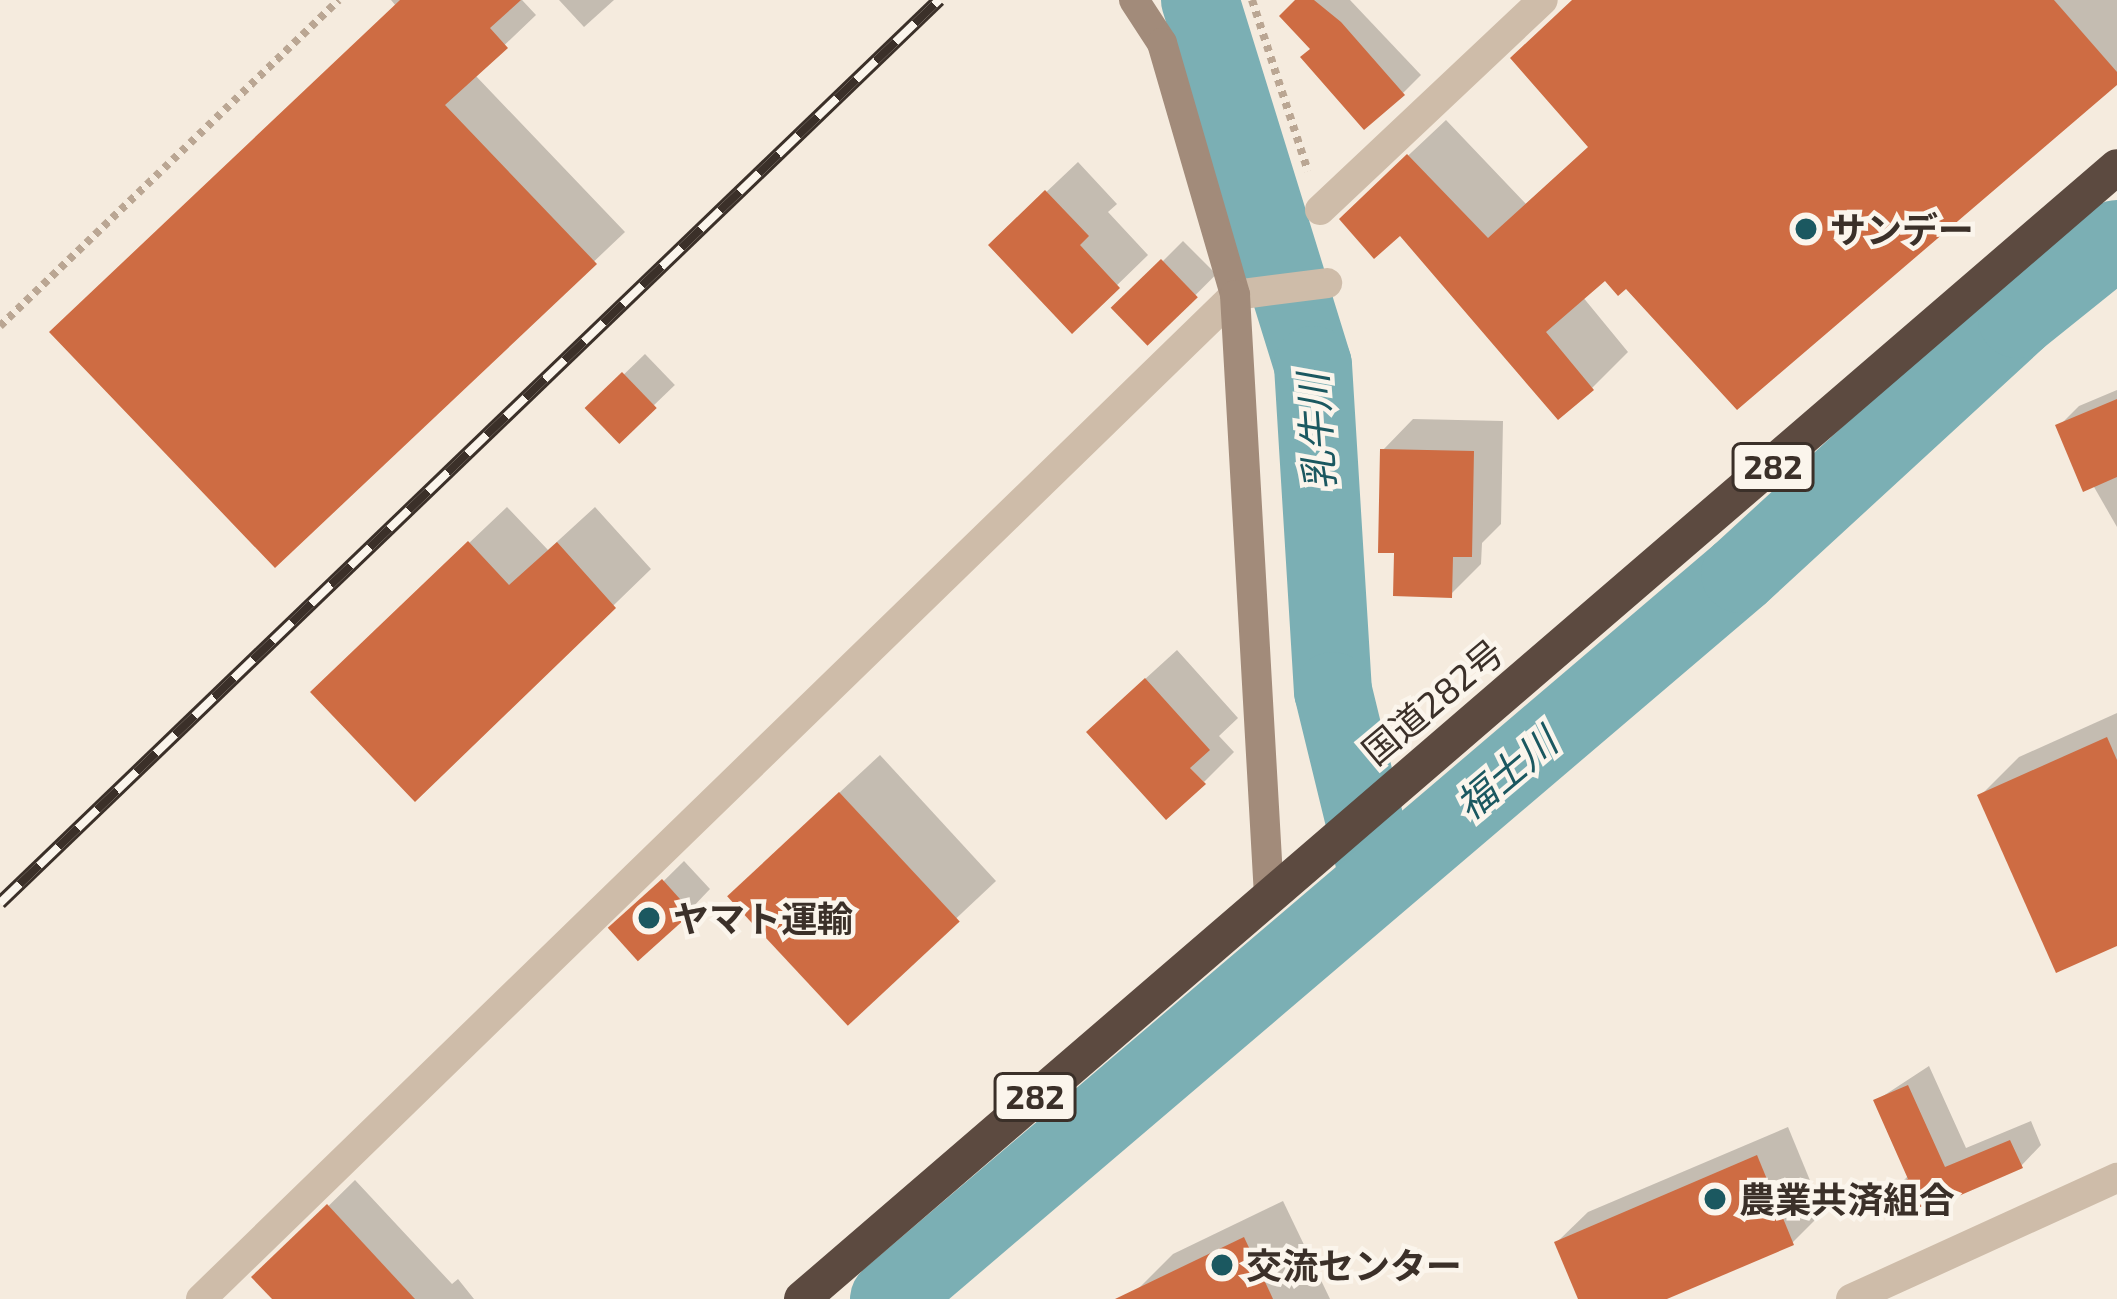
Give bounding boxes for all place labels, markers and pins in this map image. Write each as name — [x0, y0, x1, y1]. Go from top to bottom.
place label: サンデー — [1830, 207, 1974, 251]
marker: サンデー — [1793, 216, 1819, 242]
place label: ヤマト運輸 — [673, 896, 853, 940]
marker: ヤマト運輸 — [636, 905, 662, 931]
place label: 農業共済組合 — [1739, 1177, 1955, 1221]
marker: 農業共済組合 — [1702, 1186, 1728, 1212]
place label: 交流センター — [1246, 1243, 1462, 1287]
marker: 交流センター — [1209, 1252, 1235, 1278]

